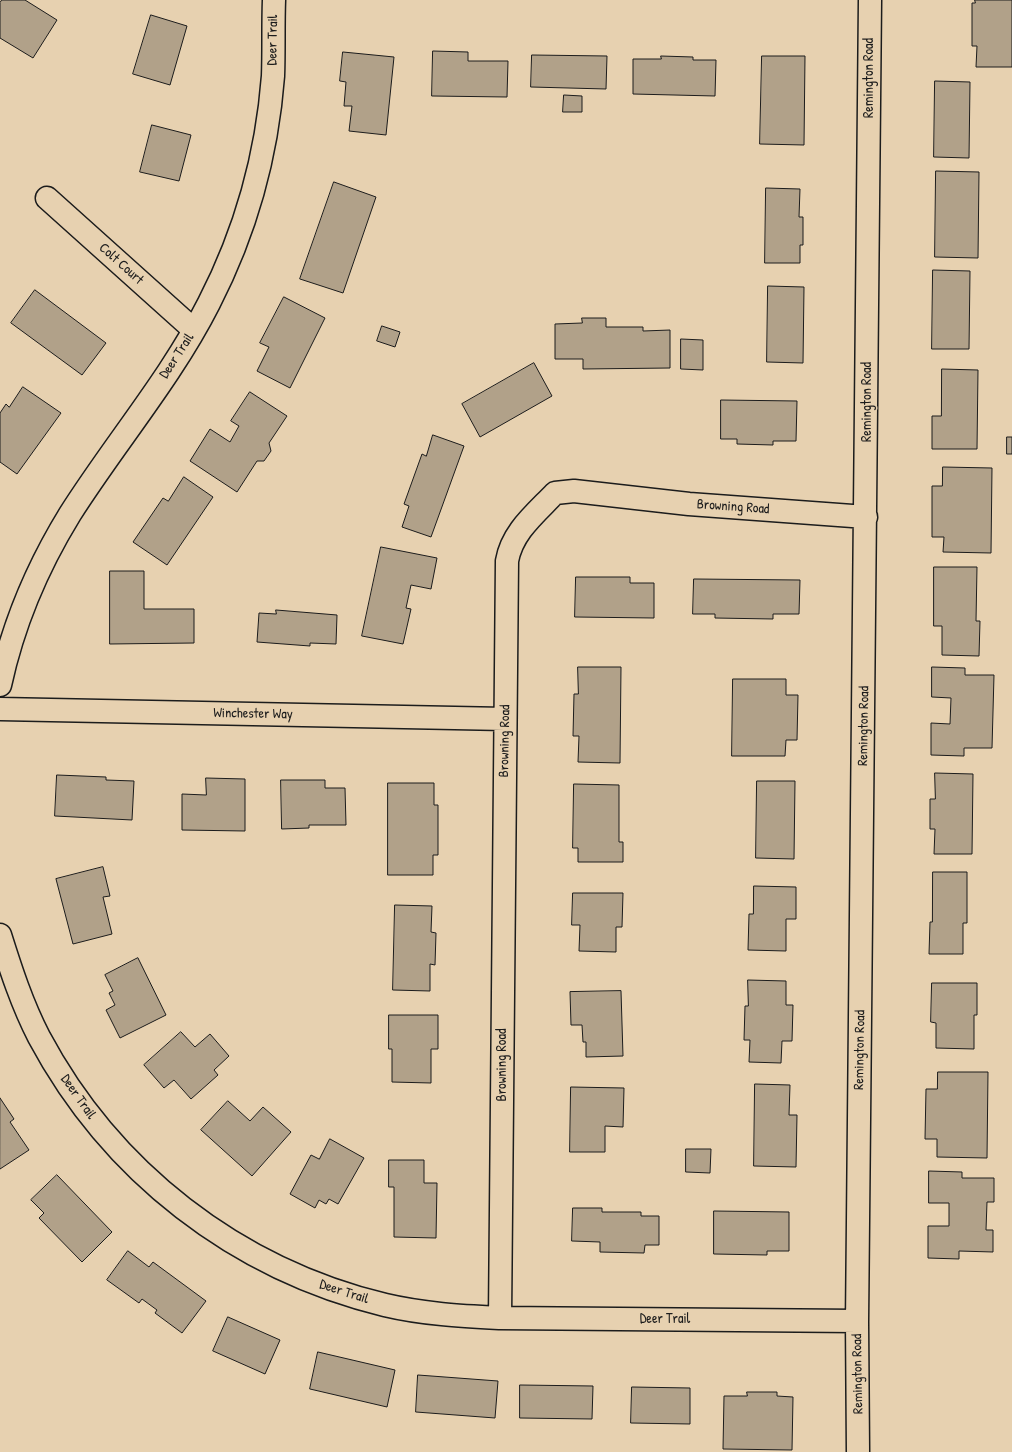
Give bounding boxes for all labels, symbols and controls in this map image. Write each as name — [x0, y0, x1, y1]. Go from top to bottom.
street label: Deer Trail — [264, 15, 282, 65]
street label: Remington Road — [861, 38, 877, 118]
street label: Colt Court — [95, 240, 147, 288]
street label: Deer Trail — [156, 330, 198, 382]
street label: Remington Road — [859, 362, 875, 442]
street label: Browning Road — [696, 496, 770, 518]
street label: Remington Road — [855, 686, 873, 766]
street label: Browning Road — [496, 704, 514, 778]
street label: Winchester Way — [213, 705, 293, 723]
street label: Remington Road — [851, 1010, 869, 1090]
street label: Browning Road — [494, 1029, 510, 1101]
street label: Deer Trail — [57, 1071, 99, 1123]
street label: Deer Trail — [317, 1276, 371, 1308]
street label: Deer Trail — [640, 1311, 690, 1327]
street label: Remington Road — [849, 1334, 867, 1414]

